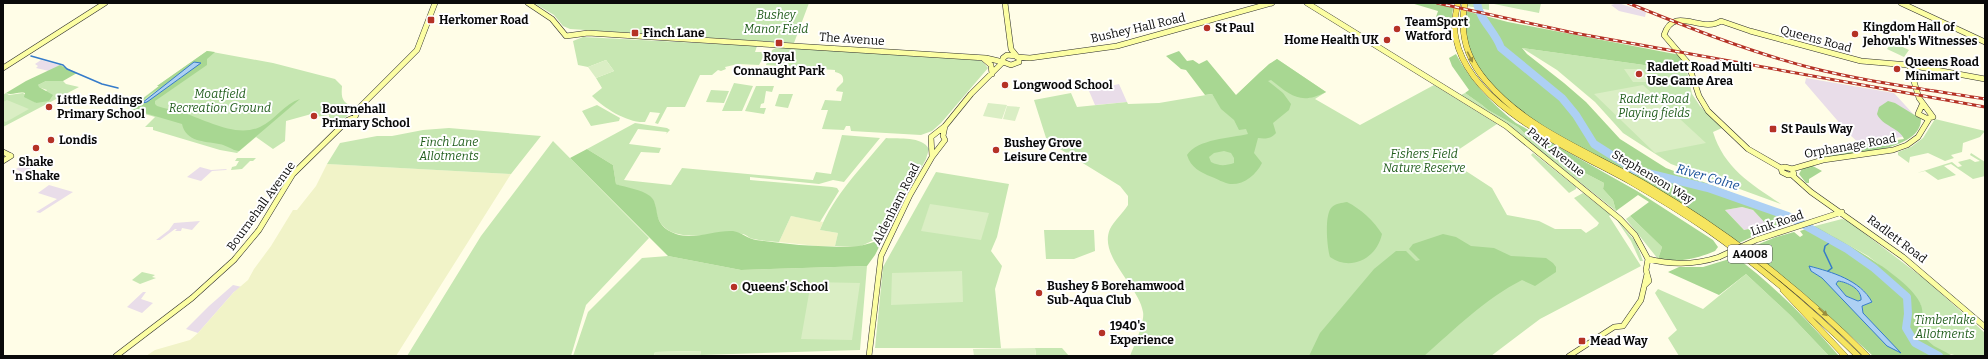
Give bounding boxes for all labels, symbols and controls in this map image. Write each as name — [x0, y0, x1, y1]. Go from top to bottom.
park label: Bushey Manor Field — [744, 8, 808, 36]
street label: Bushey Hall Road — [1089, 10, 1187, 46]
place label: Herkomer Road — [439, 13, 529, 27]
marker: Herkomer Road — [426, 15, 436, 25]
place label: TeamSport Watford — [1405, 15, 1468, 43]
place label: Kingdom Hall of Jehovah's Witnesses — [1862, 20, 1977, 48]
place label: St Paul — [1215, 21, 1254, 35]
marker: St Paul — [1202, 23, 1212, 33]
street label: Queens Road — [1779, 23, 1853, 55]
marker: TeamSport Watford — [1392, 24, 1402, 34]
place label: Finch Lane — [643, 26, 705, 40]
marker: Finch Lane — [630, 28, 640, 38]
marker: Kingdom Hall of Jehovah's Witnesses — [1850, 29, 1860, 39]
street label: The Avenue — [819, 30, 885, 48]
place label: Home Health UK — [1284, 33, 1379, 47]
marker: Home Health UK — [1382, 35, 1392, 45]
marker: Royal Connaught Park — [774, 38, 784, 48]
place label: Royal Connaught Park — [733, 50, 826, 78]
one-way arrow — [1466, 52, 1473, 63]
place label: Queens Road Minimart — [1905, 55, 1980, 83]
place label: Radlett Road Multi Use Game Area — [1647, 60, 1752, 88]
marker: Queens Road Minimart — [1892, 64, 1902, 74]
marker: Radlett Road Multi Use Game Area — [1634, 69, 1644, 79]
place label: Longwood School — [1013, 78, 1113, 92]
marker: Longwood School — [1000, 80, 1010, 90]
park label: Moatfield Recreation Ground — [169, 87, 271, 115]
park label: Radlett Road Playing fields — [1618, 92, 1690, 120]
place label: Little Reddings Primary School — [57, 93, 145, 121]
marker: Little Reddings Primary School — [44, 102, 54, 112]
place label: Bournehall Primary School — [322, 102, 410, 130]
marker: Bournehall Primary School — [309, 111, 319, 121]
place label: St Pauls Way — [1781, 122, 1853, 136]
marker: St Pauls Way — [1768, 124, 1778, 134]
street label: Park Avenue — [1524, 125, 1588, 179]
street label: Orphanage Road — [1803, 131, 1897, 161]
place label: Londis — [59, 133, 97, 147]
marker: Londis — [46, 135, 56, 145]
park label: Finch Lane Allotments — [418, 135, 479, 163]
place label: Bushey Grove Leisure Centre — [1004, 136, 1088, 164]
marker: Shake 'n Shake — [31, 143, 41, 153]
marker: Bushey Grove Leisure Centre — [991, 145, 1001, 155]
park label: Fishers Field Nature Reserve — [1383, 147, 1465, 175]
street label: Stephenson Way — [1610, 147, 1697, 207]
place label: Shake 'n Shake — [12, 155, 60, 183]
street label: Bournehall Avenue — [224, 159, 298, 253]
street label: Aldenham Road — [870, 161, 922, 247]
water label: River Colne — [1675, 161, 1742, 193]
street label: Link Road — [1749, 207, 1805, 239]
street label: Radlett Road — [1865, 212, 1929, 266]
road number: A4008 — [1728, 245, 1772, 263]
place label: Bushey & Borehamwood Sub-Aqua Club — [1047, 279, 1185, 307]
place label: Queens' School — [742, 280, 829, 294]
marker: Queens' School — [729, 282, 739, 292]
marker: Bushey & Borehamwood Sub-Aqua Club — [1034, 288, 1044, 298]
one-way arrow — [1818, 308, 1828, 317]
park label: Timberlake Allotments — [1914, 313, 1976, 341]
place label: 1940's Experience — [1110, 319, 1174, 347]
marker: 1940's Experience — [1097, 328, 1107, 338]
place label: Mead Way — [1590, 334, 1648, 348]
marker: Mead Way — [1577, 336, 1587, 346]

